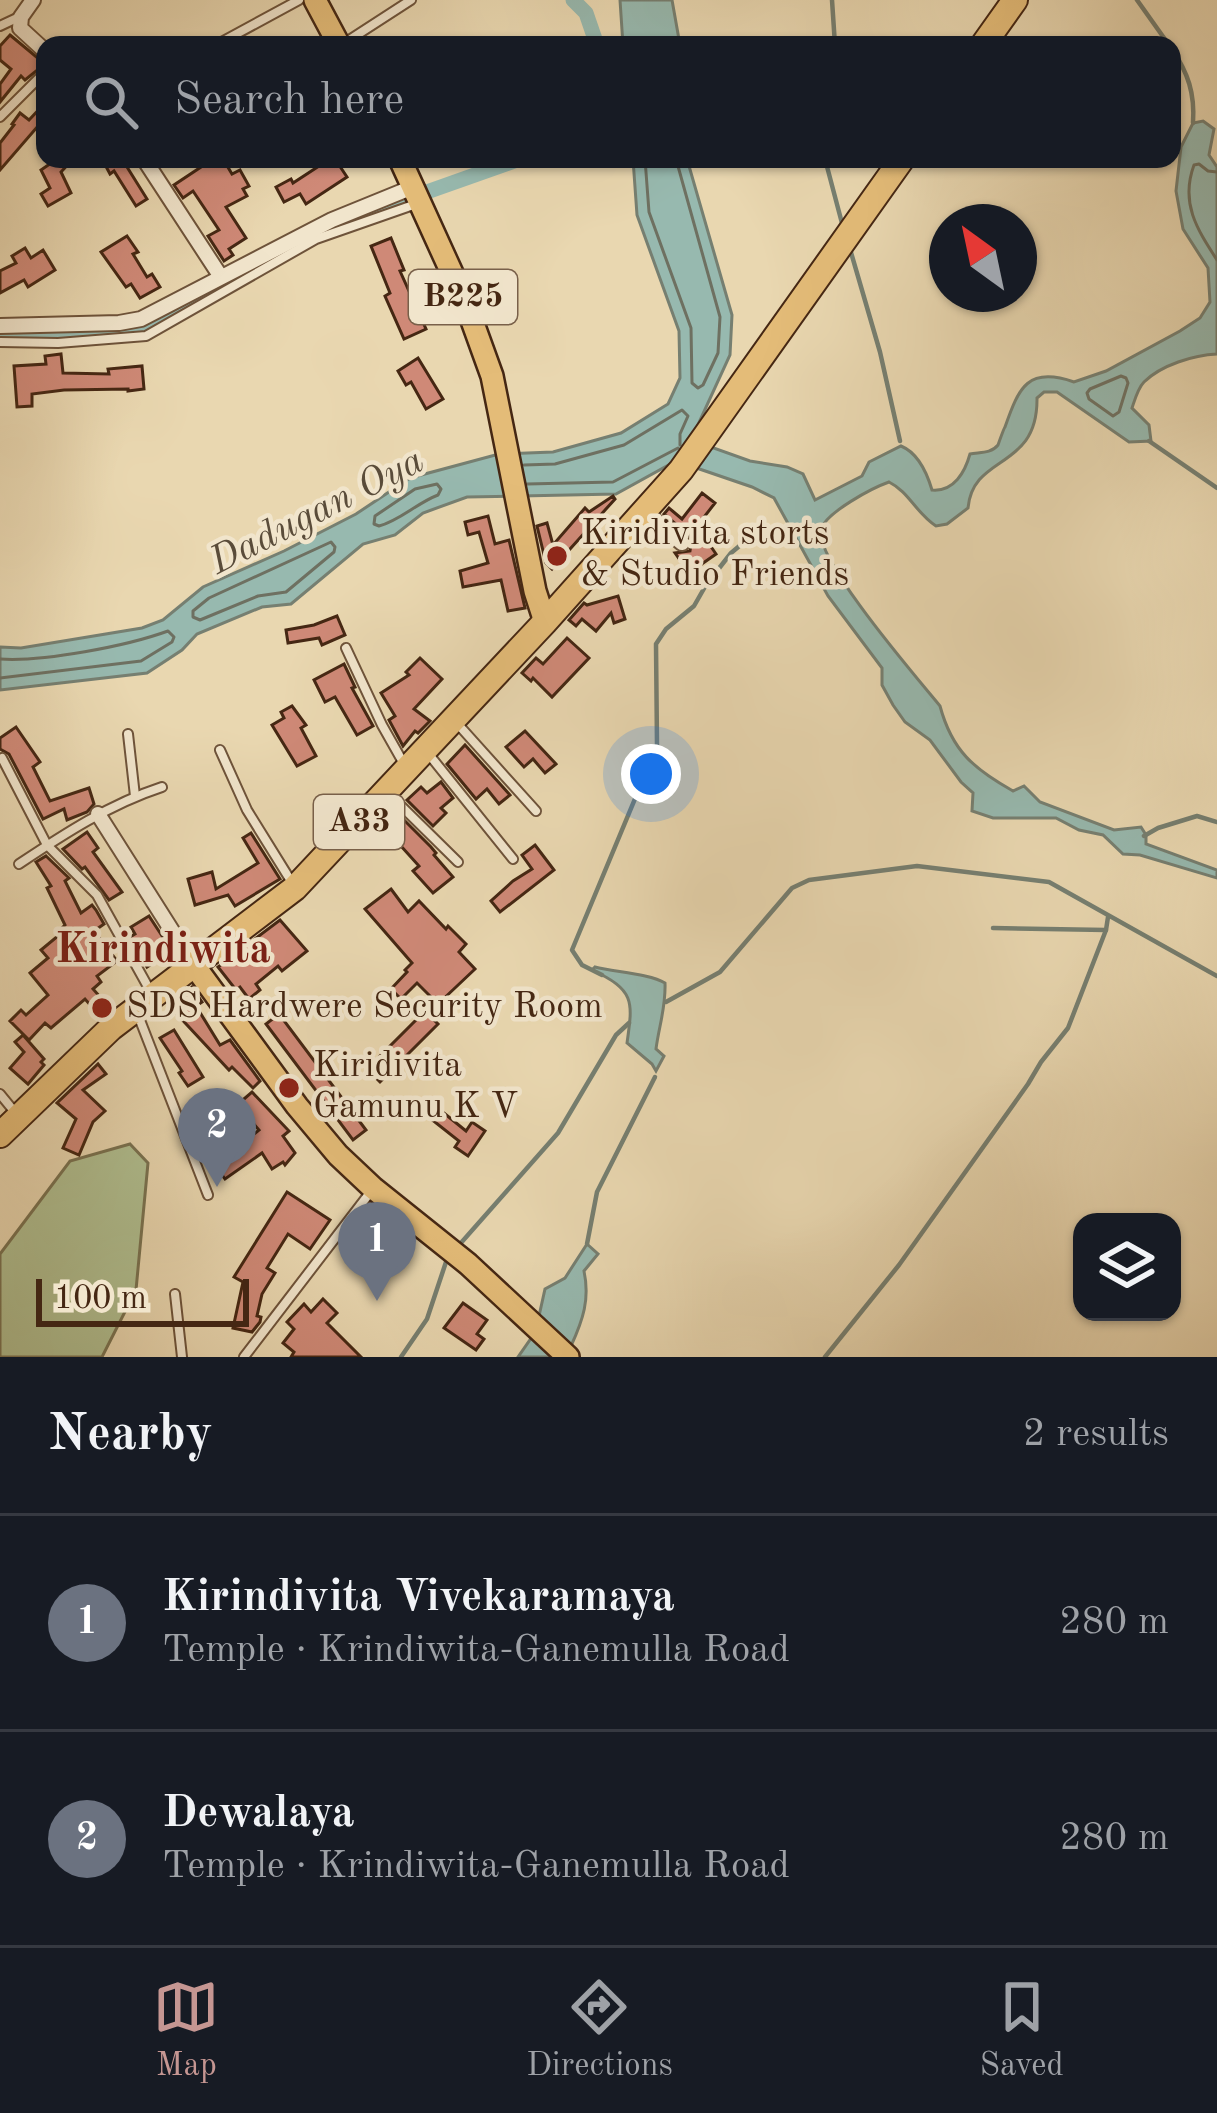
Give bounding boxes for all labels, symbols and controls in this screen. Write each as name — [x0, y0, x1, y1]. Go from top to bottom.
search box — [36, 36, 1181, 168]
icon: search — [78, 69, 144, 135]
text: Search here — [174, 79, 404, 124]
north arrow — [929, 204, 1037, 312]
road number: B225 — [409, 270, 517, 324]
water label: Dadugan Oya — [203, 441, 430, 583]
place label: Kiridivita storts & Studio Friends — [581, 517, 849, 594]
marker: Kiridivita storts & Studio Friends — [544, 543, 570, 569]
your location — [621, 744, 681, 804]
road number: A33 — [314, 795, 404, 849]
district label: Kirindiwita — [55, 930, 271, 972]
place label: SDS Hardwere Security Room — [126, 990, 603, 1026]
marker: SDS Hardwere Security Room — [89, 995, 115, 1021]
place label: Kiridivita Gamunu K V — [313, 1049, 518, 1126]
marker: Kiridivita Gamunu K V — [276, 1075, 302, 1101]
pin: 2 — [178, 1088, 256, 1187]
pin: 1 — [338, 1202, 416, 1301]
map controls — [1073, 1213, 1181, 1321]
button: layers — [1073, 1213, 1181, 1321]
scale bar — [36, 1273, 249, 1326]
text: 100 m — [54, 1283, 147, 1316]
text: Nearby — [48, 1410, 213, 1461]
text: 2 results — [1023, 1415, 1169, 1454]
text: Kirindivita Vivekaramaya — [162, 1576, 675, 1621]
text: 1 — [76, 1603, 98, 1642]
text: 280 m — [1059, 1603, 1169, 1642]
text: Temple · Krindiwita-Ganemulla Road — [162, 1631, 790, 1670]
text: Dewalaya — [162, 1792, 355, 1837]
text: 2 — [76, 1819, 98, 1858]
text: 280 m — [1059, 1819, 1169, 1858]
text: Temple · Krindiwita-Ganemulla Road — [162, 1847, 790, 1886]
tab: Map — [153, 1974, 219, 2087]
tab: Directions — [526, 1974, 673, 2087]
tab: Saved — [980, 1974, 1064, 2087]

